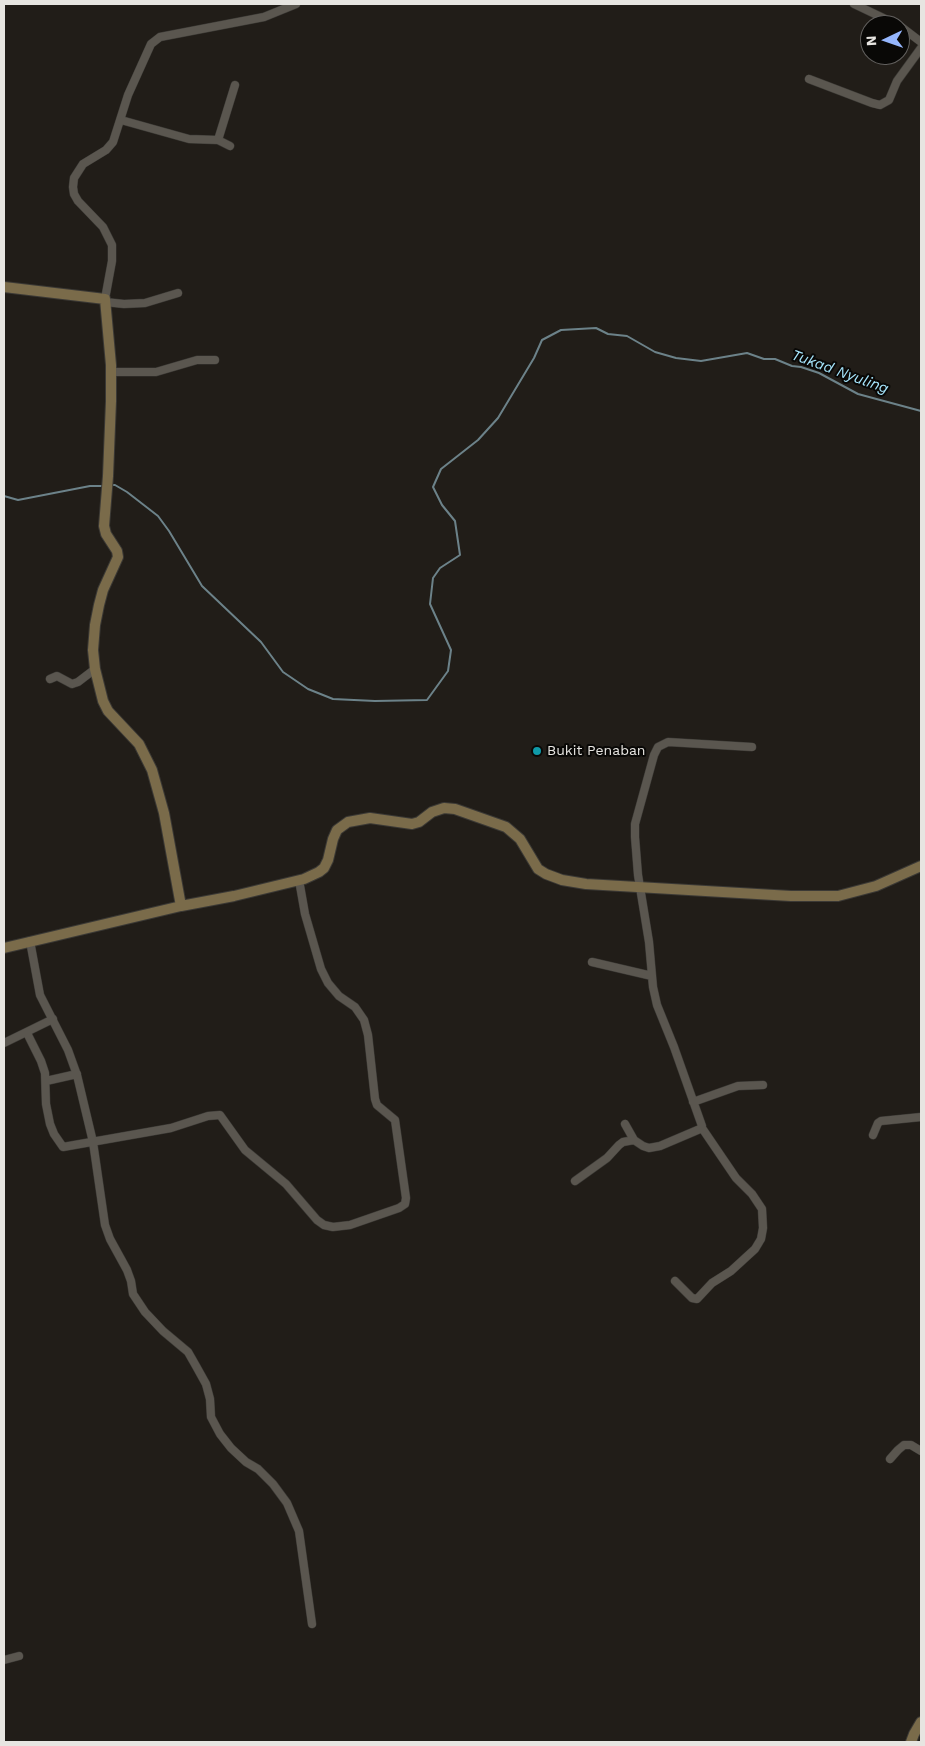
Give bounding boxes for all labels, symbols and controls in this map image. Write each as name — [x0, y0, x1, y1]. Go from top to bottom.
north arrow — [860, 15, 910, 65]
text: N — [863, 35, 879, 46]
water label: Tukad Nyuling — [789, 346, 891, 398]
place label: Bukit Penaban — [547, 743, 646, 759]
marker: Bukit Penaban — [531, 745, 543, 757]

